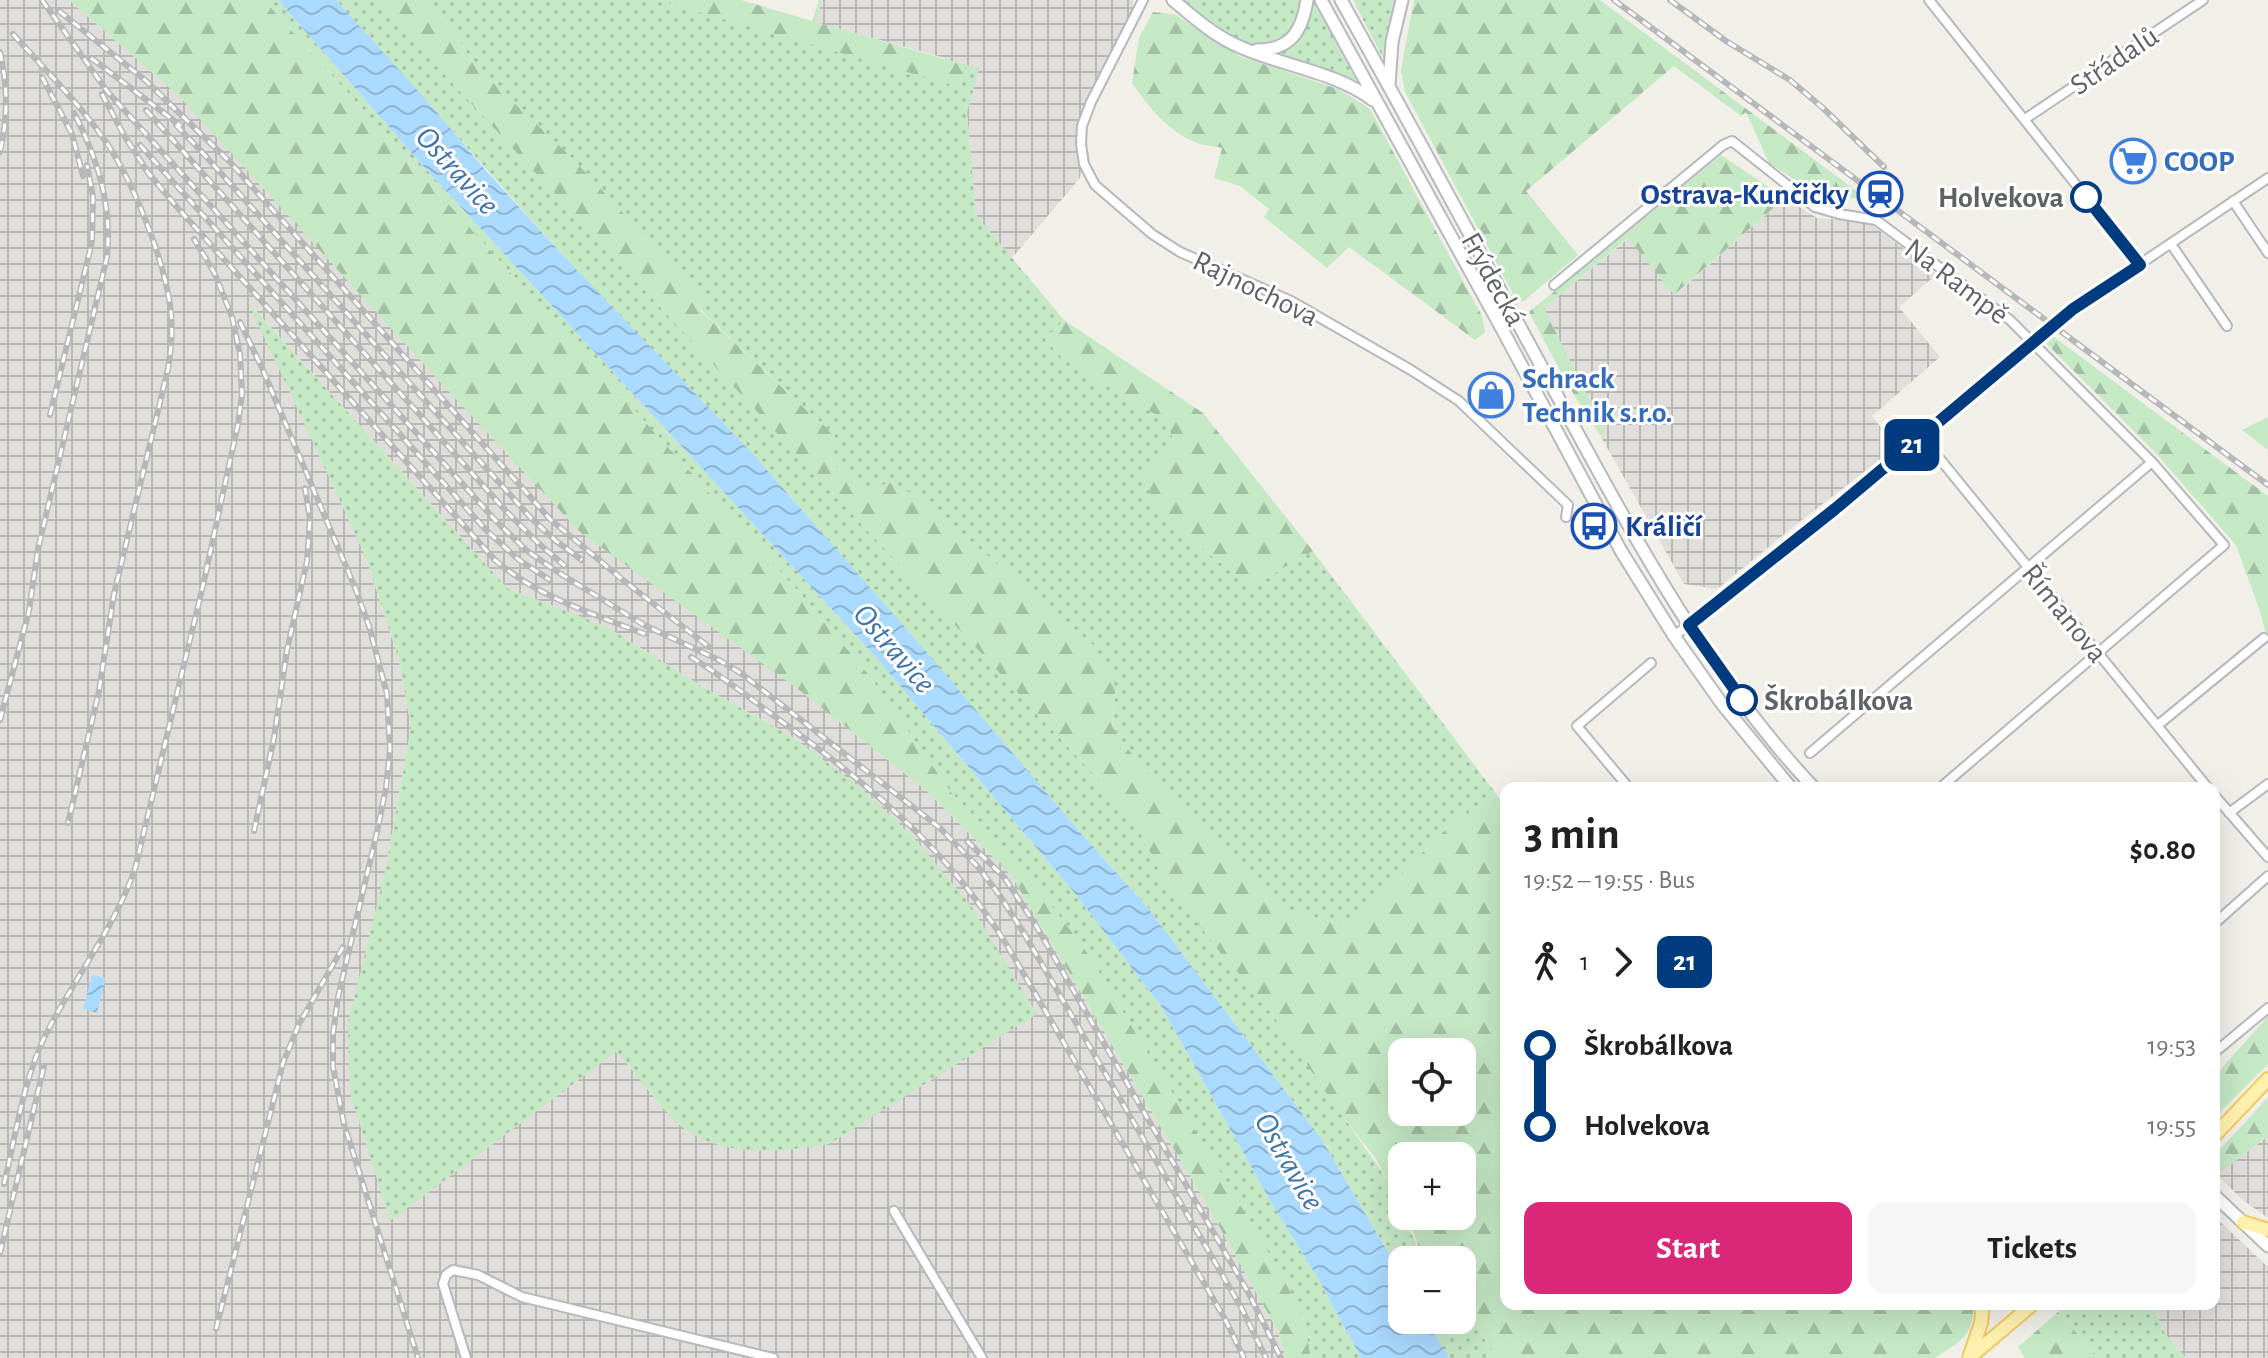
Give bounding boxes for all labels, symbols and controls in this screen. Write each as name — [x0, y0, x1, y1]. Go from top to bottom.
street label: Střádalů — [2065, 21, 2164, 101]
water label: Ostravice — [410, 120, 505, 221]
supermarket icon: COOP — [2109, 137, 2157, 185]
place label: COOP — [2164, 147, 2235, 177]
station icon: Ostrava-Kunčičky — [1856, 170, 1904, 218]
place label: Ostrava-Kunčičky — [1641, 180, 1850, 210]
marker: Holvekova — [2071, 182, 2101, 212]
place label: Holvekova — [1938, 183, 2064, 213]
street label: Frýdecká — [1455, 228, 1531, 331]
street label: Na Rampě — [1899, 233, 2014, 330]
street label: Rajnochova — [1188, 246, 1323, 332]
place label: Schrack Technik s.r.o. — [1522, 364, 1672, 428]
shop icon: Schrack Technik s.r.o. — [1467, 371, 1515, 419]
line badge: 21 — [1876, 419, 1948, 471]
text: 21 — [1900, 431, 1924, 459]
bus stop icon: Králičí — [1570, 502, 1618, 550]
place label: Králičí — [1625, 512, 1703, 542]
street label: Římanova — [2016, 557, 2114, 669]
water label: Ostravice — [847, 598, 941, 700]
place label: Škrobálkova — [1764, 684, 1913, 716]
marker: Škrobálkova — [1727, 685, 1757, 715]
text: 3 min — [1524, 813, 1620, 857]
text: $0.80 — [2130, 835, 2196, 865]
text: 19:52 – 19:55 · Bus — [1524, 867, 1695, 893]
icon: walk — [1524, 940, 1568, 984]
icon: forward — [1601, 940, 1645, 984]
text: 21 — [1673, 948, 1696, 976]
text: 1 — [1580, 949, 1589, 975]
text: Škrobálkova — [1584, 1031, 1733, 1061]
text: 19:53 — [2147, 1033, 2196, 1059]
map controls — [1388, 1038, 1476, 1334]
button: locate — [1388, 1038, 1476, 1126]
water label: Ostravice — [1249, 1107, 1330, 1216]
text: Holvekova — [1584, 1111, 1710, 1141]
text: 19:55 — [2147, 1113, 2196, 1139]
button: + — [1388, 1142, 1476, 1230]
button: Start — [1524, 1202, 1852, 1294]
button: Tickets — [1868, 1202, 2196, 1294]
button: − — [1388, 1246, 1476, 1334]

